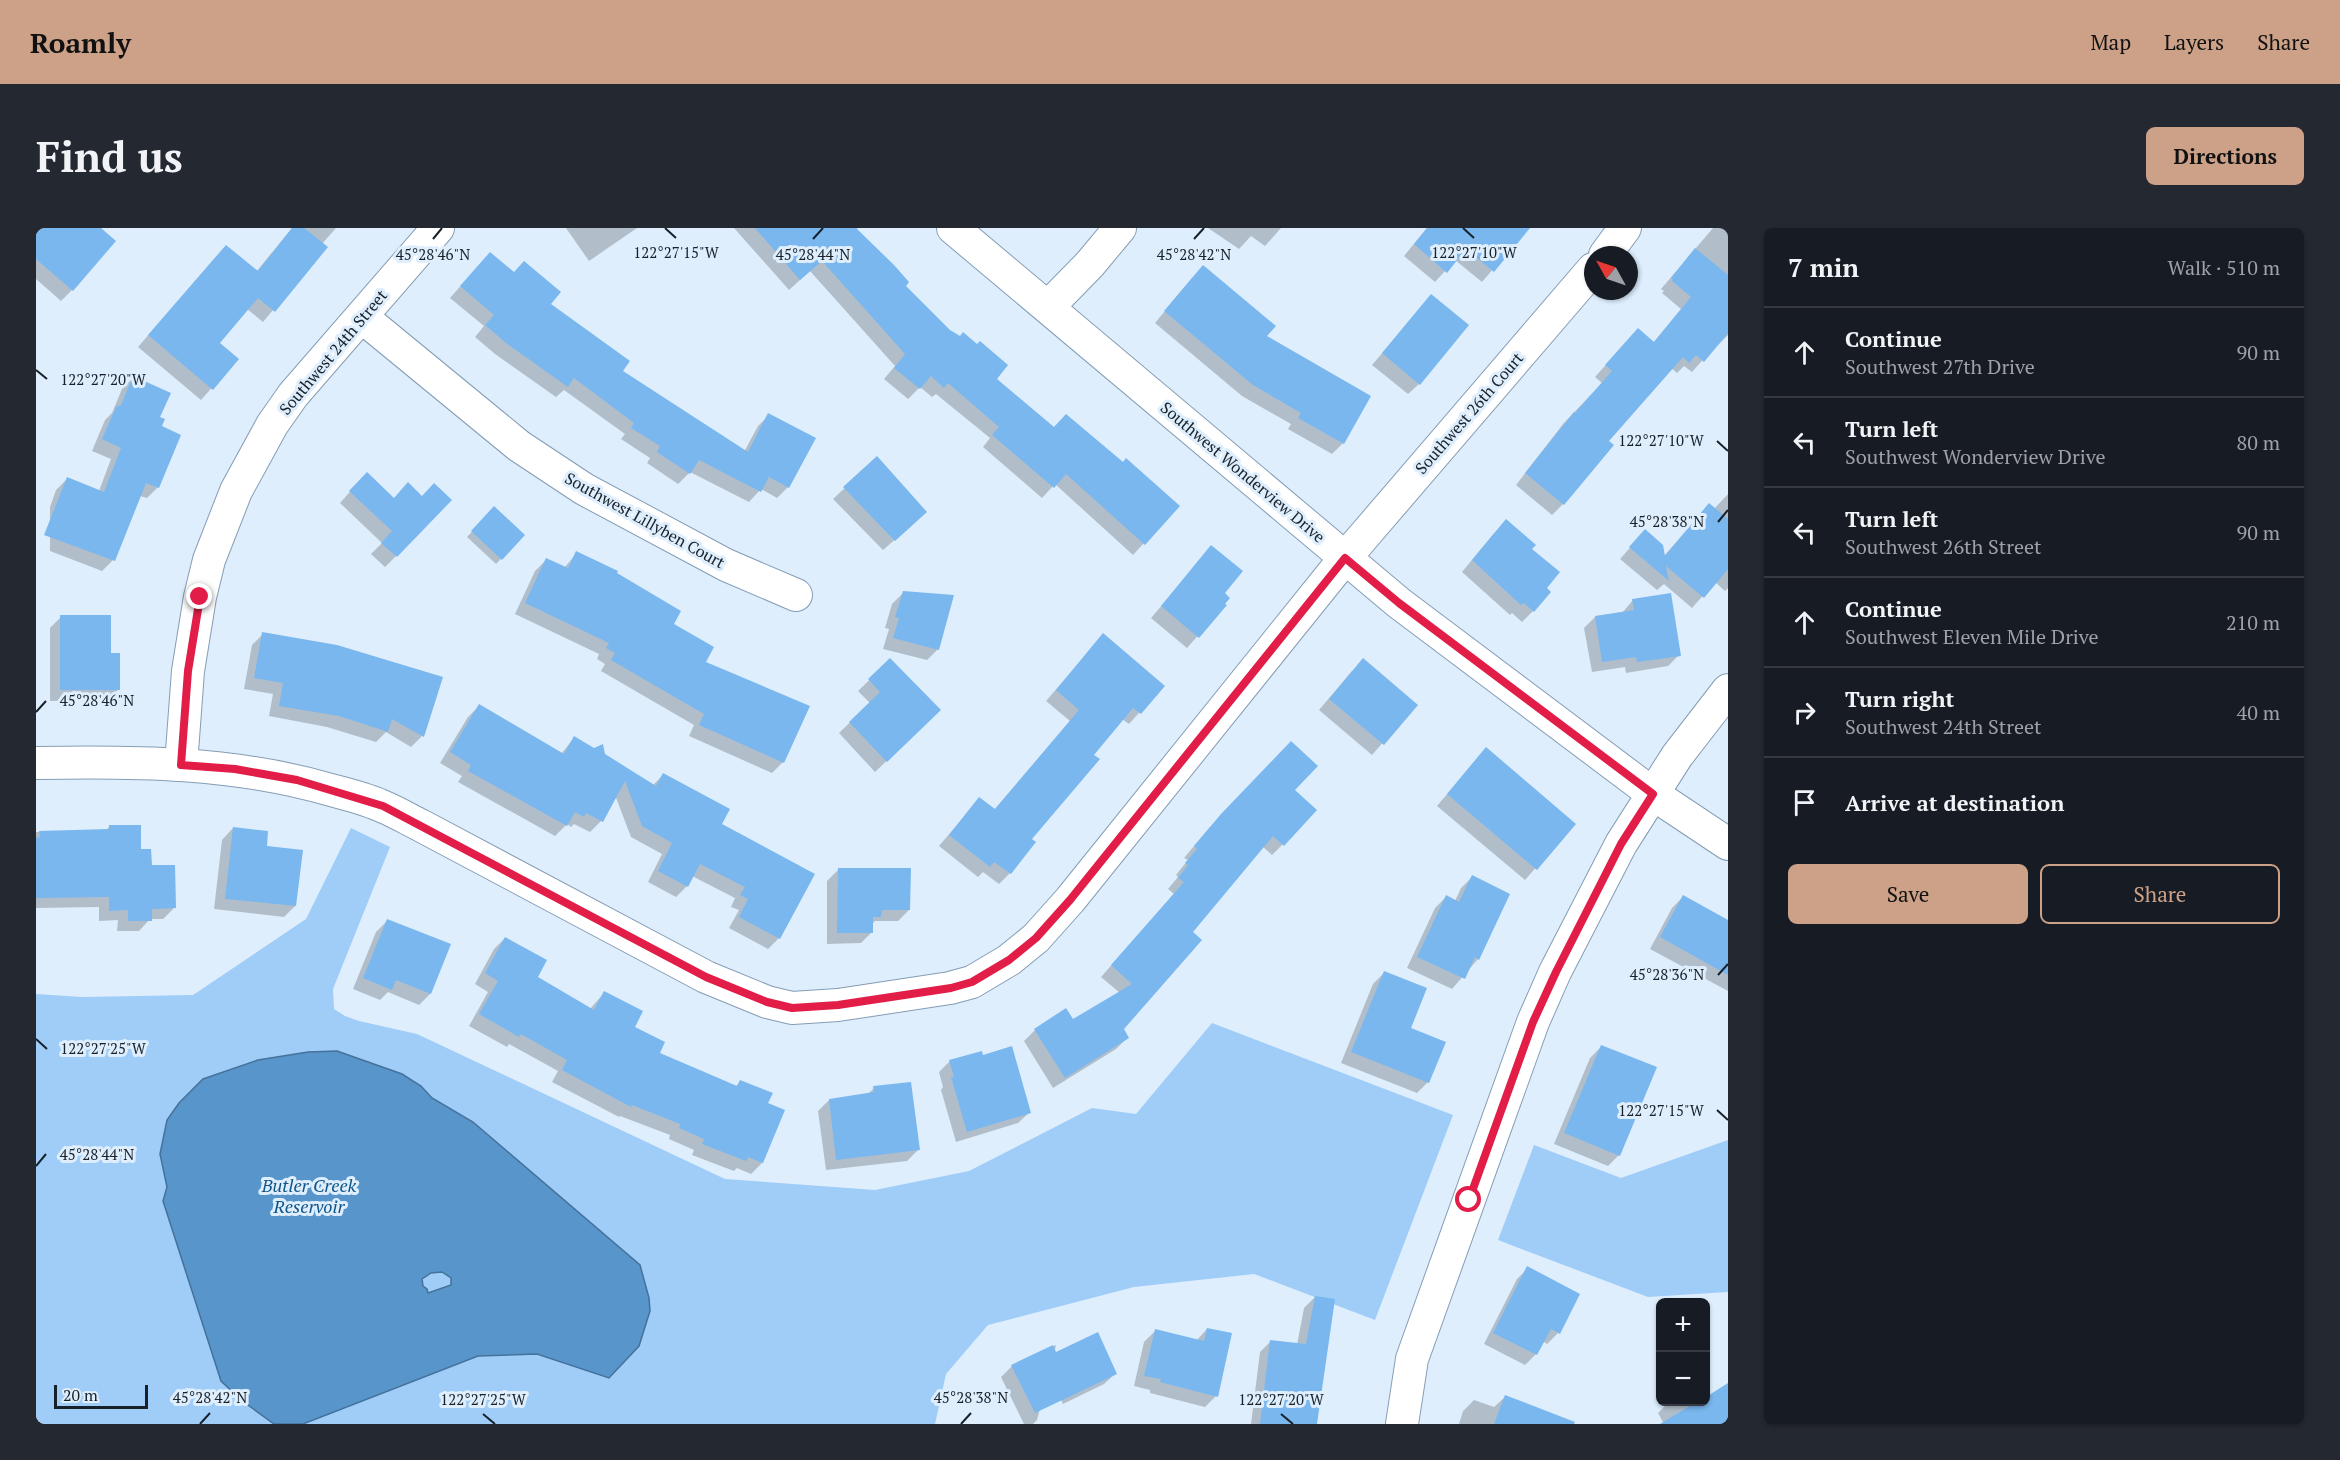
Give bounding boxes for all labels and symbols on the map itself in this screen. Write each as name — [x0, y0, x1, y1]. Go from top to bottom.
text: 122°27'15"W — [633, 242, 720, 262]
text: 122°27'10"W — [1431, 242, 1518, 262]
text: 45°28'46"N — [396, 244, 470, 264]
text: 45°28'44"N — [776, 244, 850, 264]
text: 45°28'42"N — [1157, 244, 1231, 264]
north arrow — [1584, 246, 1638, 300]
street label: Southwest 24th Street — [274, 285, 392, 419]
street label: Southwest 26th Court — [1410, 347, 1528, 479]
text: 122°27'20"W — [60, 369, 147, 389]
street label: Southwest Wonderview Drive — [1156, 397, 1330, 547]
text: 122°27'10"W — [1618, 430, 1705, 450]
street label: Southwest Lillyben Court — [561, 467, 729, 573]
text: 45°28'38"N — [1630, 511, 1704, 531]
route end — [186, 583, 212, 609]
text: 45°28'46"N — [60, 690, 134, 710]
text: 45°28'36"N — [1630, 964, 1704, 984]
text: 122°27'25"W — [60, 1038, 147, 1058]
text: 122°27'15"W — [1618, 1100, 1705, 1120]
text: 45°28'44"N — [60, 1144, 134, 1164]
water label: Butler Creek Reservoir — [261, 1173, 357, 1218]
route start — [1455, 1186, 1481, 1212]
scale bar — [54, 1382, 148, 1410]
text: 45°28'42"N — [173, 1387, 247, 1407]
text: 45°28'38"N — [934, 1387, 1008, 1407]
text: 122°27'25"W — [440, 1389, 527, 1409]
text: 122°27'20"W — [1238, 1389, 1325, 1409]

